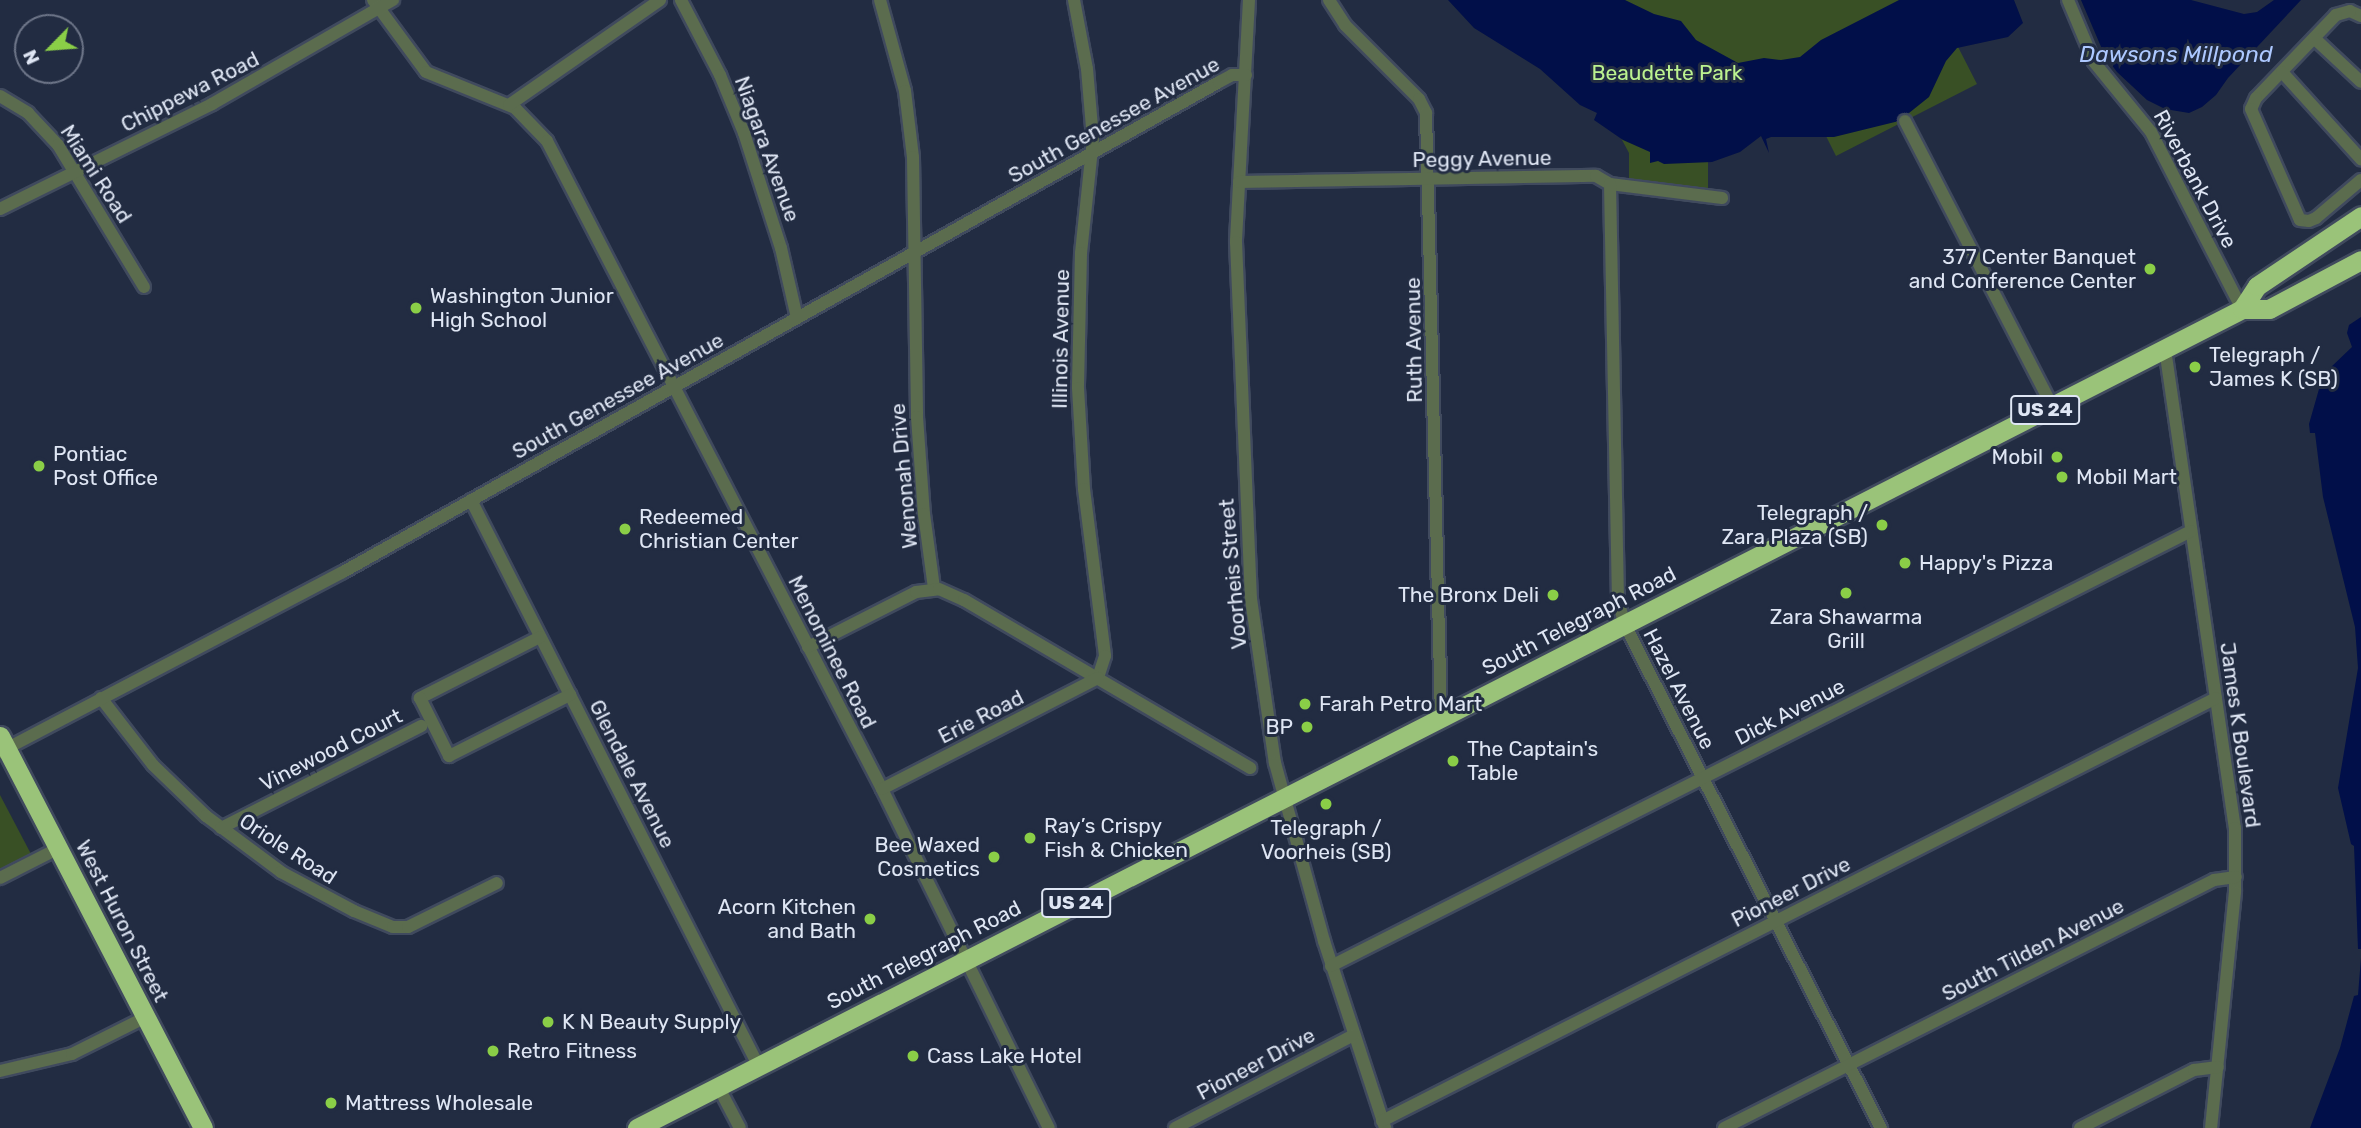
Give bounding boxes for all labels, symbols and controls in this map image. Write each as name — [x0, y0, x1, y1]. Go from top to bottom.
north arrow — [14, 14, 84, 84]
water label: Dawsons Millpond — [2079, 40, 2273, 68]
text: N — [18, 46, 45, 68]
street label: Chippewa Road — [117, 46, 263, 138]
street label: South Genessee Avenue — [1004, 51, 1224, 189]
park label: Beaudette Park — [1591, 60, 1743, 86]
street label: Niagara Avenue — [729, 73, 805, 225]
street label: Riverbank Drive — [2148, 105, 2242, 253]
street label: Miami Road — [55, 120, 137, 228]
street label: Peggy Avenue — [1412, 145, 1552, 173]
place label: 377 Center Banquet and Conference Center — [1909, 244, 2136, 294]
marker: 377 Center Banquet and Conference Center — [2142, 261, 2158, 277]
street label: Illinois Avenue — [1047, 269, 1075, 409]
street label: Ruth Avenue — [1400, 277, 1428, 403]
place label: Washington Junior High School — [430, 283, 614, 333]
marker: Washington Junior High School — [408, 300, 424, 316]
street label: South Genessee Avenue — [508, 327, 728, 465]
place label: Telegraph / James K (SB) — [2209, 342, 2338, 392]
marker: Telegraph / James K (SB) — [2187, 359, 2203, 375]
road number: US 24 — [2010, 394, 2080, 426]
street label: Wenonah Drive — [885, 402, 923, 550]
place label: Pontiac Post Office — [53, 441, 158, 491]
place label: Mobil — [1992, 444, 2043, 470]
marker: Mobil — [2049, 449, 2065, 465]
marker: Pontiac Post Office — [31, 458, 47, 474]
place label: Mobil Mart — [2076, 464, 2177, 490]
marker: Mobil Mart — [2054, 469, 2070, 485]
street label: Voorheis Street — [1214, 498, 1252, 650]
place label: Telegraph / Zara Plaza (SB) — [1721, 500, 1868, 550]
place label: Redeemed Christian Center — [639, 504, 799, 554]
marker: Telegraph / Zara Plaza (SB) — [1874, 517, 1890, 533]
marker: Redeemed Christian Center — [617, 521, 633, 537]
place label: Happy's Pizza — [1919, 550, 2053, 576]
marker: Happy's Pizza — [1897, 555, 1913, 571]
street label: South Telegraph Road — [1478, 561, 1680, 681]
street label: Menominee Road — [783, 571, 881, 733]
place label: The Bronx Deli — [1398, 582, 1539, 608]
marker: Zara Shawarma Grill — [1838, 585, 1854, 601]
marker: The Bronx Deli — [1545, 587, 1561, 603]
place label: Zara Shawarma Grill — [1770, 604, 1922, 654]
street label: Hazel Avenue — [1638, 624, 1720, 754]
street label: James K Boulevard — [2215, 641, 2265, 829]
street label: Dick Avenue — [1731, 673, 1849, 751]
street label: Erie Road — [934, 685, 1028, 749]
place label: Farah Petro Mart — [1319, 691, 1482, 717]
street label: Glendale Avenue — [584, 695, 680, 853]
marker: Farah Petro Mart — [1297, 696, 1313, 712]
street label: Vinewood Court — [256, 703, 406, 797]
place label: BP — [1265, 714, 1293, 740]
marker: BP — [1299, 719, 1315, 735]
place label: The Captain's Table — [1467, 736, 1598, 786]
marker: The Captain's Table — [1445, 753, 1461, 769]
marker: Telegraph / Voorheis (SB) — [1318, 796, 1334, 812]
street label: Oriole Road — [235, 808, 341, 890]
place label: Ray’s Crispy Fish & Chicken — [1044, 813, 1188, 863]
place label: Telegraph / Voorheis (SB) — [1261, 815, 1391, 865]
marker: Ray’s Crispy Fish & Chicken — [1022, 830, 1038, 846]
place label: Bee Waxed Cosmetics — [874, 832, 980, 882]
street label: West Huron Street — [70, 836, 174, 1006]
marker: Bee Waxed Cosmetics — [986, 849, 1002, 865]
street label: Pioneer Drive — [1727, 851, 1855, 933]
road number: US 24 — [1041, 888, 1111, 918]
street label: South Tilden Avenue — [1937, 893, 2129, 1007]
place label: Acorn Kitchen and Bath — [718, 894, 856, 944]
street label: South Telegraph Road — [823, 895, 1025, 1015]
marker: Acorn Kitchen and Bath — [862, 911, 878, 927]
place label: K N Beauty Supply — [562, 1009, 742, 1035]
marker: K N Beauty Supply — [540, 1014, 556, 1030]
street label: Pioneer Drive — [1192, 1022, 1320, 1106]
place label: Retro Fitness — [507, 1038, 637, 1064]
marker: Retro Fitness — [485, 1043, 501, 1059]
place label: Cass Lake Hotel — [927, 1043, 1082, 1069]
marker: Cass Lake Hotel — [905, 1048, 921, 1064]
place label: Mattress Wholesale — [345, 1090, 533, 1116]
marker: Mattress Wholesale — [323, 1095, 339, 1111]

